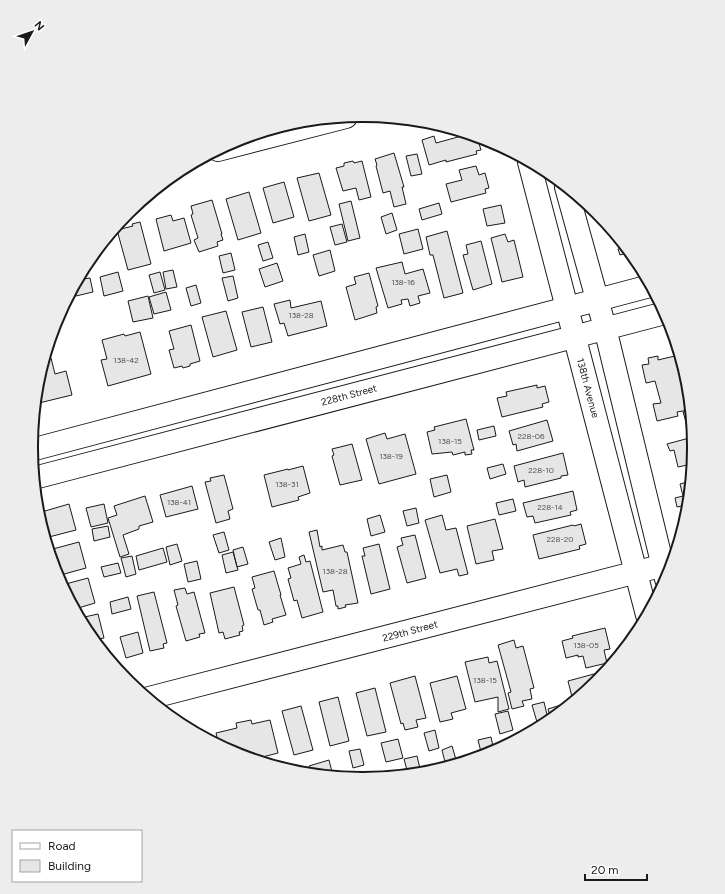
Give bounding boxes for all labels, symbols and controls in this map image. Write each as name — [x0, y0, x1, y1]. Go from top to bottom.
north arrow — [12, 12, 52, 52]
text: N — [32, 18, 47, 33]
house number: 138-16 — [391, 277, 415, 287]
house number: 138-28 — [288, 310, 314, 320]
house number: 138-42 — [113, 355, 139, 365]
street label: 138th Avenue — [574, 357, 602, 420]
street label: 228th Street — [320, 381, 378, 409]
house number: 228-06 — [518, 431, 545, 441]
house number: 138-15 — [438, 436, 462, 446]
house number: 138-19 — [379, 451, 403, 461]
house number: 228-10 — [528, 465, 554, 475]
house number: 138-31 — [275, 479, 299, 489]
house number: 138-41 — [167, 497, 191, 507]
house number: 228-14 — [537, 502, 563, 512]
house number: 228-20 — [547, 534, 573, 544]
house number: 138-28 — [322, 566, 348, 576]
street label: 229th Street — [381, 617, 439, 645]
house number: 138-05 — [573, 640, 599, 650]
house number: 138-15 — [473, 675, 497, 685]
legend — [12, 830, 142, 882]
text: Road — [48, 839, 76, 853]
scale bar — [585, 856, 647, 882]
text: Building — [48, 859, 91, 873]
text: 20 m — [591, 863, 619, 877]

